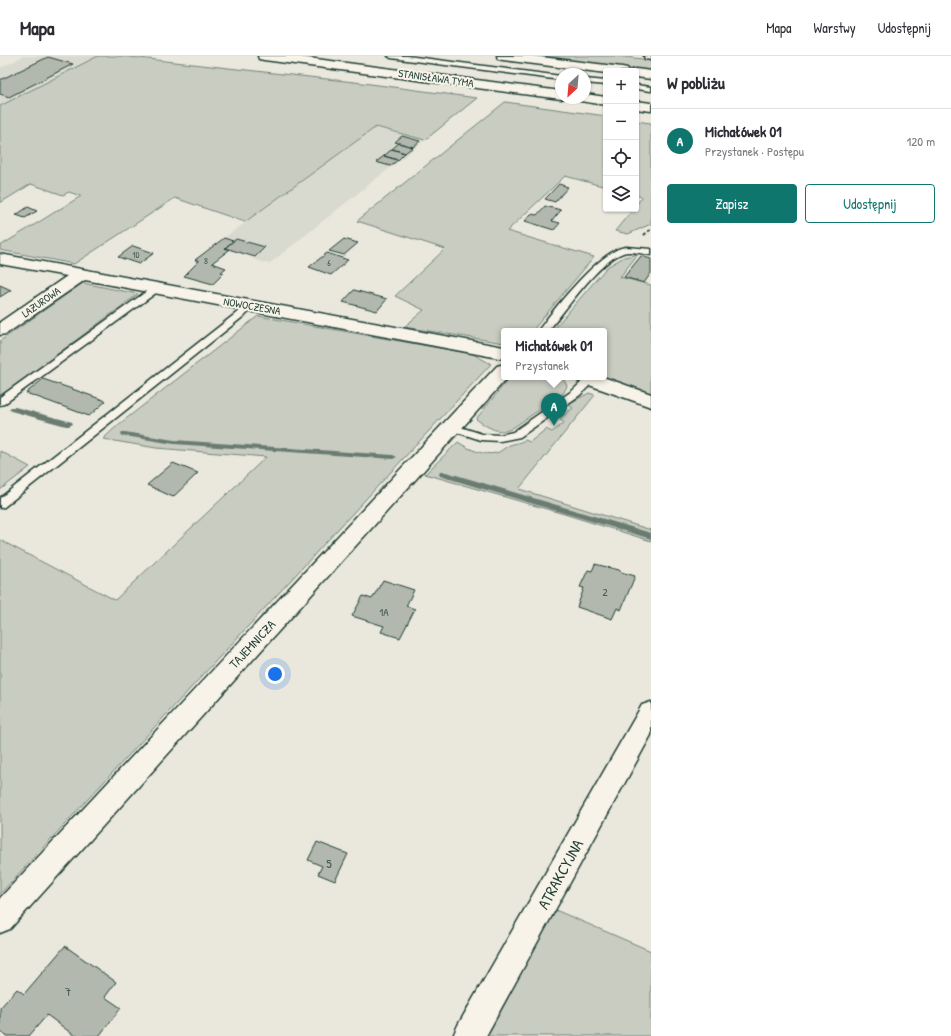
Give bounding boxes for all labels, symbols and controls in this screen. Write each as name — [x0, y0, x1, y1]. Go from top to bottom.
text: Mapa — [20, 15, 54, 41]
text: Mapa — [766, 18, 792, 37]
text: Warstwy — [814, 18, 856, 37]
text: Udostępnij — [878, 18, 931, 37]
street label: STANISŁAWA TYMA — [397, 66, 475, 90]
north arrow — [555, 68, 591, 104]
map controls — [603, 68, 639, 212]
button: + — [603, 68, 639, 104]
text: W pobliżu — [667, 71, 725, 94]
button: − — [603, 104, 639, 140]
text: Michałówek 01 — [705, 121, 782, 142]
text: A — [677, 132, 683, 150]
text: 120 m — [907, 132, 935, 150]
button: locate — [603, 140, 639, 176]
text: Przystanek · Postępu — [705, 142, 804, 160]
button: layers — [603, 176, 639, 212]
button: Zapisz — [667, 184, 797, 223]
button: Udostępnij — [805, 184, 935, 223]
house number: 10 — [132, 249, 140, 261]
house number: 8 — [204, 255, 208, 267]
house number: 6 — [327, 257, 331, 269]
street label: LAZUROWA — [19, 283, 64, 320]
street label: NOWOCZESNA — [222, 294, 282, 318]
popup — [501, 328, 607, 380]
text: Michałówek 01 — [516, 335, 592, 356]
text: Przystanek — [516, 356, 569, 374]
pin: A — [541, 393, 567, 426]
house number: 2 — [602, 585, 608, 599]
house number: 1A — [379, 605, 389, 619]
street label: TAJEMNICZA — [225, 615, 280, 672]
your location — [265, 664, 285, 684]
street label: ATRAKCYJNA — [532, 835, 588, 913]
house number: 5 — [326, 854, 332, 872]
house number: 7 — [65, 982, 71, 1000]

